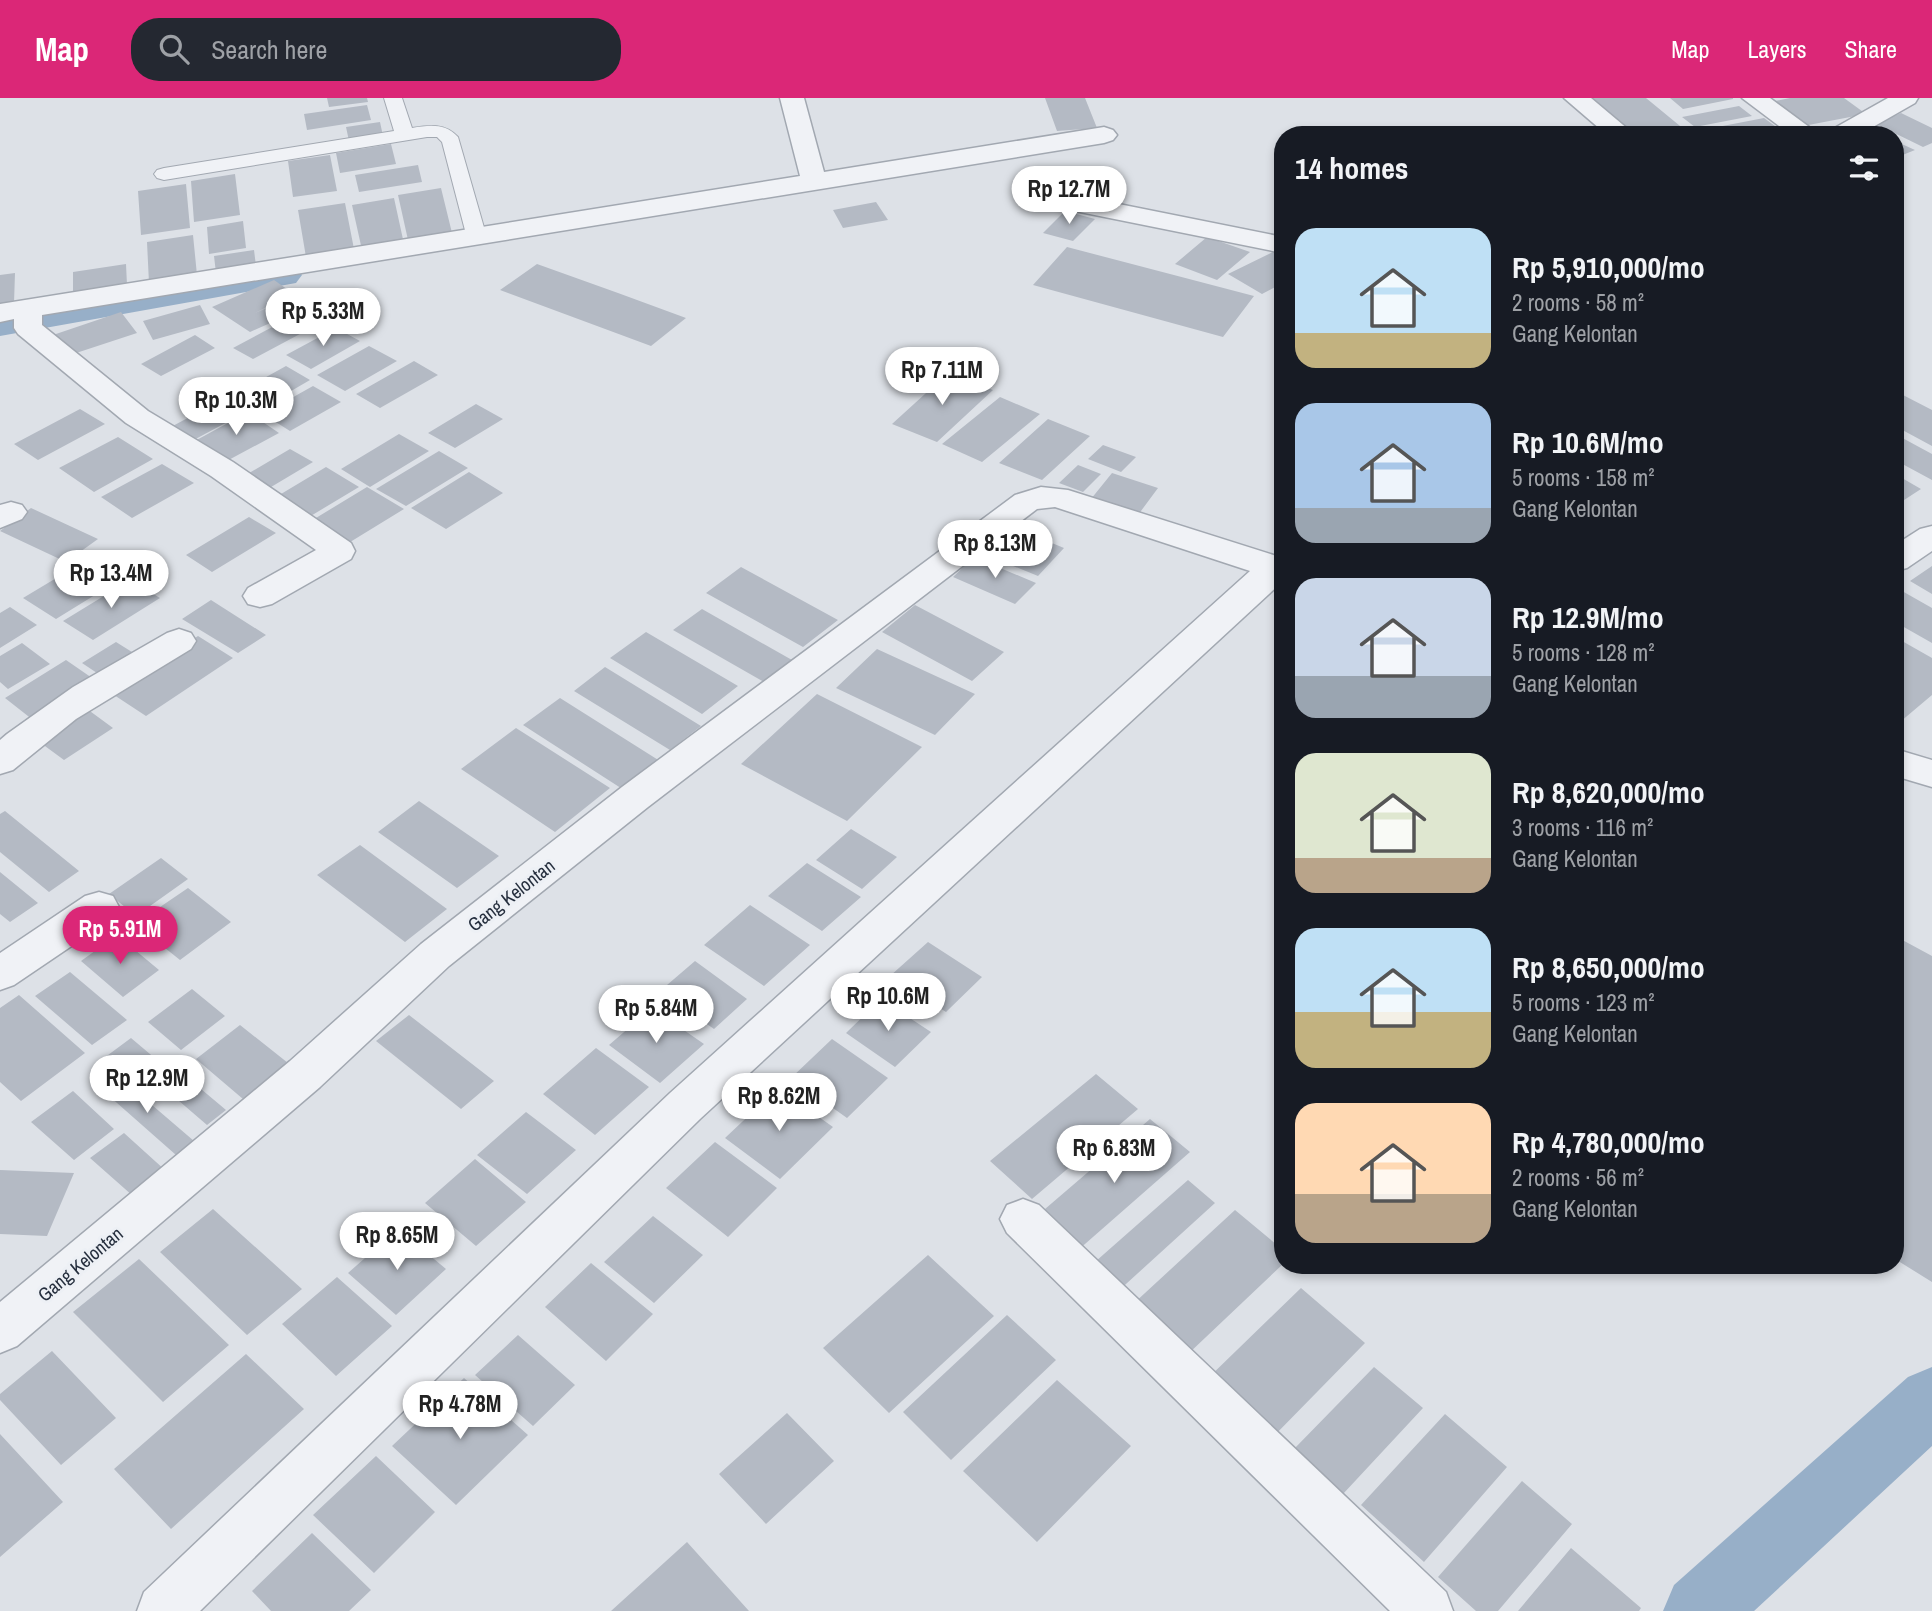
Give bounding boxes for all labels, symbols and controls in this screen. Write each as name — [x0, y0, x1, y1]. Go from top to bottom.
search box — [131, 18, 621, 81]
text: Map — [35, 27, 89, 71]
icon: search — [155, 30, 193, 68]
text: Search here — [211, 32, 327, 67]
text: Map — [1671, 33, 1709, 65]
text: Layers — [1747, 33, 1806, 65]
text: Share — [1844, 33, 1897, 65]
text: 14 homes — [1295, 148, 1409, 188]
icon: filters — [1845, 149, 1883, 187]
pin: Rp 12.7M — [997, 166, 1141, 226]
text: Rp 12.7M — [1028, 173, 1110, 204]
text: Rp 5,910,000/mo — [1512, 247, 1705, 287]
icon: home — [1351, 256, 1435, 340]
text: 2 rooms · 58 m² — [1512, 287, 1644, 318]
pin: Rp 5.33M — [251, 288, 395, 348]
text: Rp 5.33M — [282, 295, 364, 326]
text: Gang Kelontan — [1512, 318, 1638, 349]
pin: Rp 7.11M — [870, 348, 1014, 407]
text: Rp 7.11M — [901, 354, 983, 385]
pin: Rp 10.3M — [164, 378, 308, 437]
text: Rp 10.3M — [195, 384, 277, 415]
text: Rp 10.6M/mo — [1512, 422, 1664, 462]
icon: home — [1351, 431, 1435, 515]
text: 5 rooms · 158 m² — [1512, 462, 1655, 493]
text: Gang Kelontan — [1512, 493, 1638, 524]
pin: Rp 8.13M — [923, 520, 1067, 580]
text: Rp 8.13M — [954, 527, 1036, 558]
pin: Rp 13.4M — [39, 550, 183, 610]
text: Rp 13.4M — [70, 557, 152, 588]
text: Rp 12.9M/mo — [1512, 597, 1664, 637]
icon: home — [1351, 606, 1435, 690]
text: 5 rooms · 128 m² — [1512, 637, 1655, 668]
text: Gang Kelontan — [1512, 668, 1638, 699]
text: Rp 8,620,000/mo — [1512, 772, 1705, 812]
icon: home — [1351, 781, 1435, 865]
text: 3 rooms · 116 m² — [1512, 812, 1653, 843]
text: Gang Kelontan — [1512, 843, 1638, 874]
street label: Gang Kelontan — [462, 853, 560, 937]
pin: Rp 5.91M — [48, 906, 192, 966]
text: Rp 5.91M — [79, 913, 161, 944]
text: Rp 8,650,000/mo — [1512, 947, 1705, 987]
icon: home — [1351, 956, 1435, 1040]
pin: Rp 10.6M — [816, 974, 960, 1033]
text: Rp 10.6M — [847, 980, 929, 1011]
pin: Rp 5.84M — [584, 986, 728, 1045]
text: 5 rooms · 123 m² — [1512, 987, 1655, 1018]
text: Rp 5.84M — [615, 992, 697, 1023]
text: Gang Kelontan — [1512, 1018, 1638, 1049]
pin: Rp 12.9M — [75, 1056, 219, 1115]
text: Rp 12.9M — [106, 1062, 188, 1093]
pin: Rp 8.62M — [707, 1074, 851, 1133]
text: Rp 8.62M — [738, 1080, 820, 1111]
text: Rp 4,780,000/mo — [1512, 1122, 1705, 1162]
pin: Rp 6.83M — [1042, 1126, 1186, 1185]
icon: home — [1351, 1131, 1435, 1215]
text: Rp 6.83M — [1073, 1132, 1155, 1163]
text: 2 rooms · 56 m² — [1512, 1162, 1644, 1193]
text: Gang Kelontan — [1512, 1193, 1638, 1224]
pin: Rp 8.65M — [325, 1212, 469, 1272]
text: Rp 8.65M — [356, 1219, 438, 1250]
street label: Gang Kelontan — [32, 1221, 128, 1307]
pin: Rp 4.78M — [388, 1382, 532, 1441]
text: Rp 4.78M — [419, 1388, 501, 1419]

